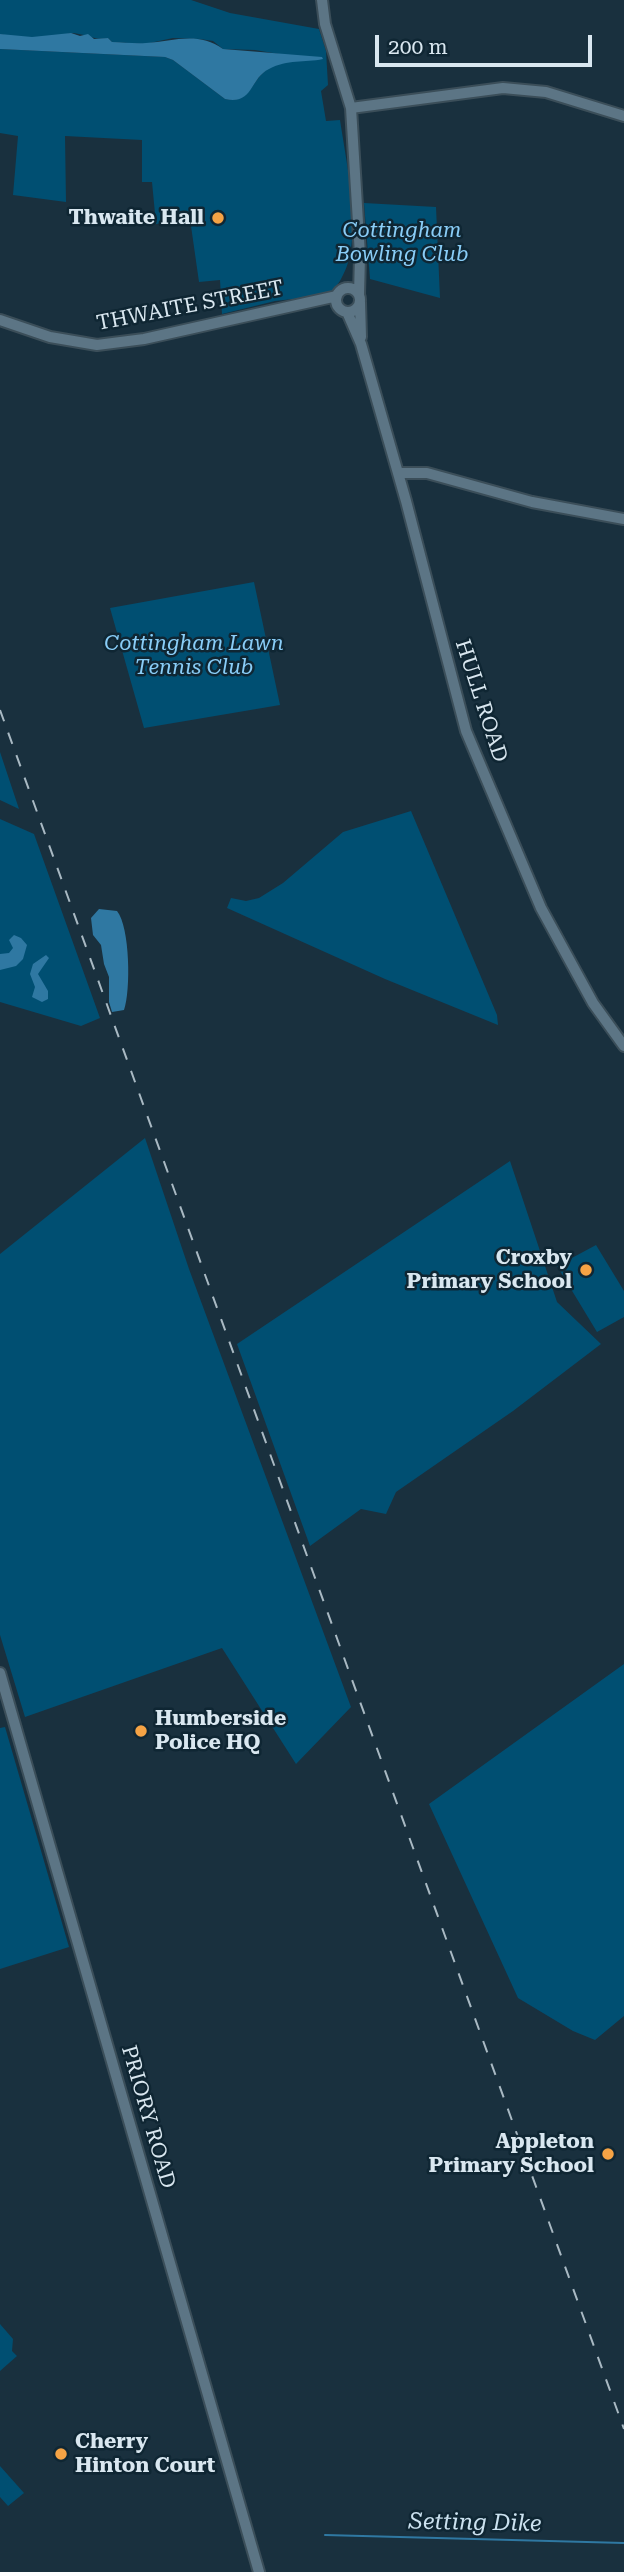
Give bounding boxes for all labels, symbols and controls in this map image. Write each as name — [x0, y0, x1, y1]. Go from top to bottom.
scale bar — [379, 21, 596, 65]
text: 200 m — [388, 35, 448, 59]
place label: Thwaite Hall — [69, 205, 204, 231]
marker: Thwaite Hall — [210, 210, 226, 226]
park label: Cottingham Bowling Club — [336, 218, 468, 268]
street label: THWAITE STREET — [95, 276, 285, 336]
park label: Cottingham Lawn Tennis Club — [104, 631, 284, 681]
street label: HULL ROAD — [449, 637, 513, 765]
place label: Croxby Primary School — [407, 1245, 572, 1295]
marker: Croxby Primary School — [578, 1262, 594, 1278]
place label: Humberside Police HQ — [155, 1706, 286, 1756]
marker: Humberside Police HQ — [133, 1723, 149, 1739]
street label: PRIORY ROAD — [116, 2043, 180, 2191]
place label: Appleton Primary School — [429, 2129, 594, 2179]
marker: Appleton Primary School — [600, 2146, 616, 2162]
place label: Cherry Hinton Court — [75, 2429, 215, 2479]
marker: Cherry Hinton Court — [53, 2446, 69, 2462]
water label: Setting Dike — [408, 2508, 542, 2538]

